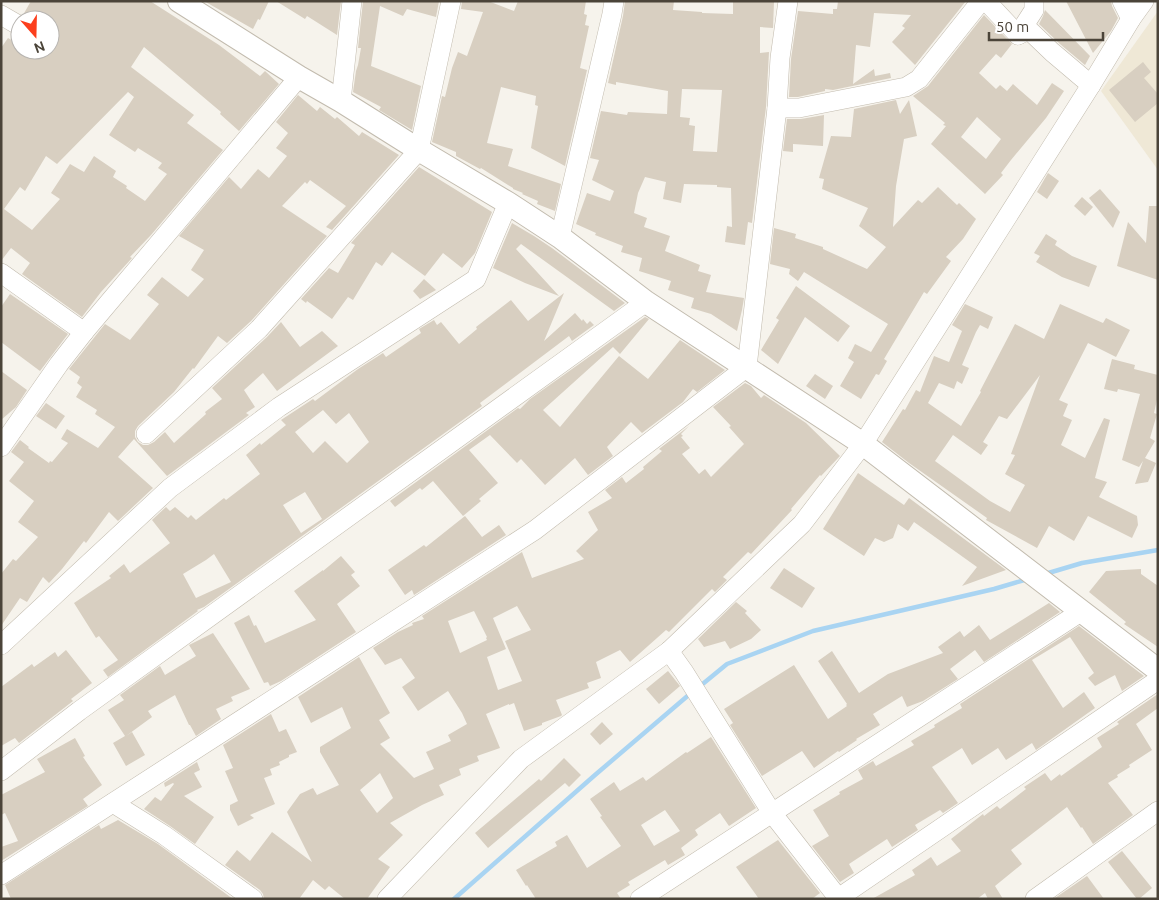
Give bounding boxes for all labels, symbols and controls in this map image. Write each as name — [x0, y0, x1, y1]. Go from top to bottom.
north arrow — [10, 10, 60, 60]
scale bar — [989, 10, 1103, 42]
text: 50 m — [996, 18, 1029, 35]
text: N — [32, 38, 47, 57]

